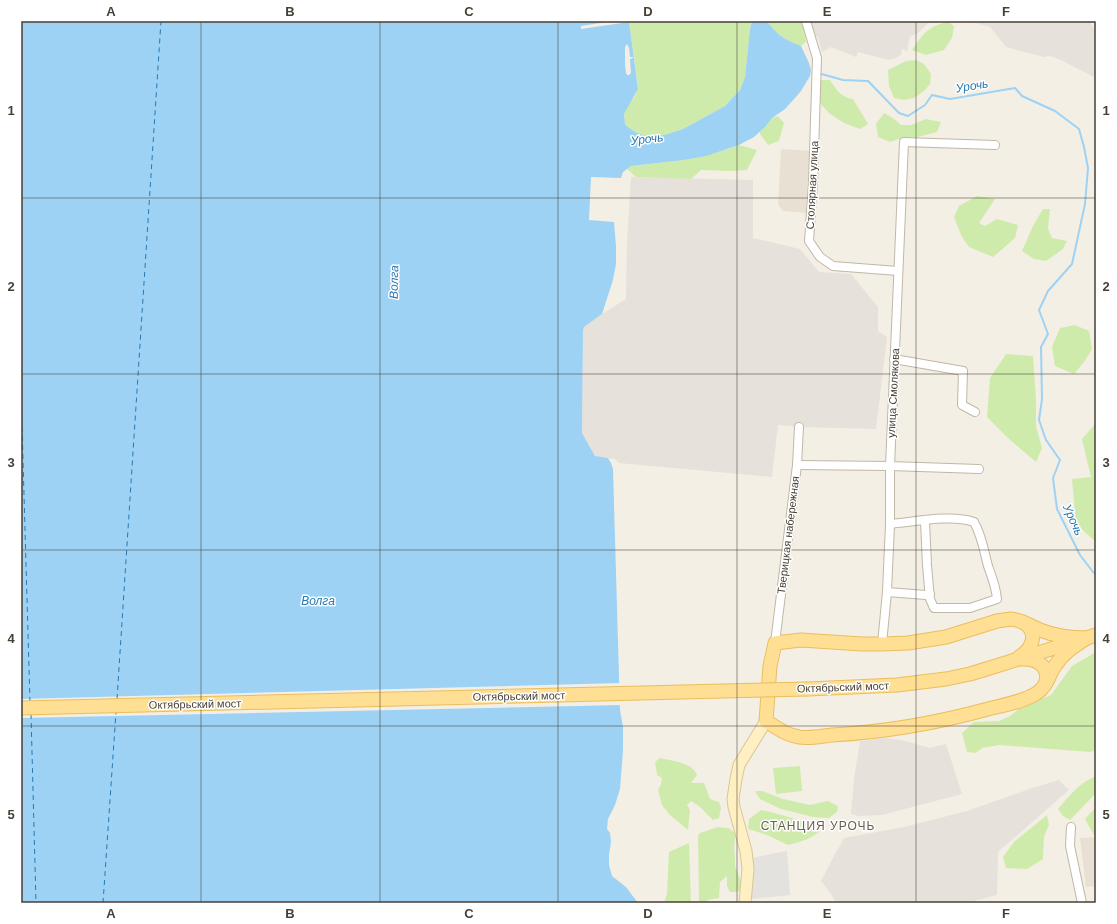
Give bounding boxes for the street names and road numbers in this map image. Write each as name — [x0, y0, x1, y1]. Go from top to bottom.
street label: Столярная улица — [804, 140, 820, 230]
street label: улица Смолякова — [885, 347, 901, 438]
street label: Тверицкая набережная — [775, 475, 801, 595]
street label: Октябрьский мост — [797, 679, 889, 695]
street label: Октябрьский мост — [473, 689, 565, 703]
street label: Октябрьский мост — [149, 697, 241, 711]

